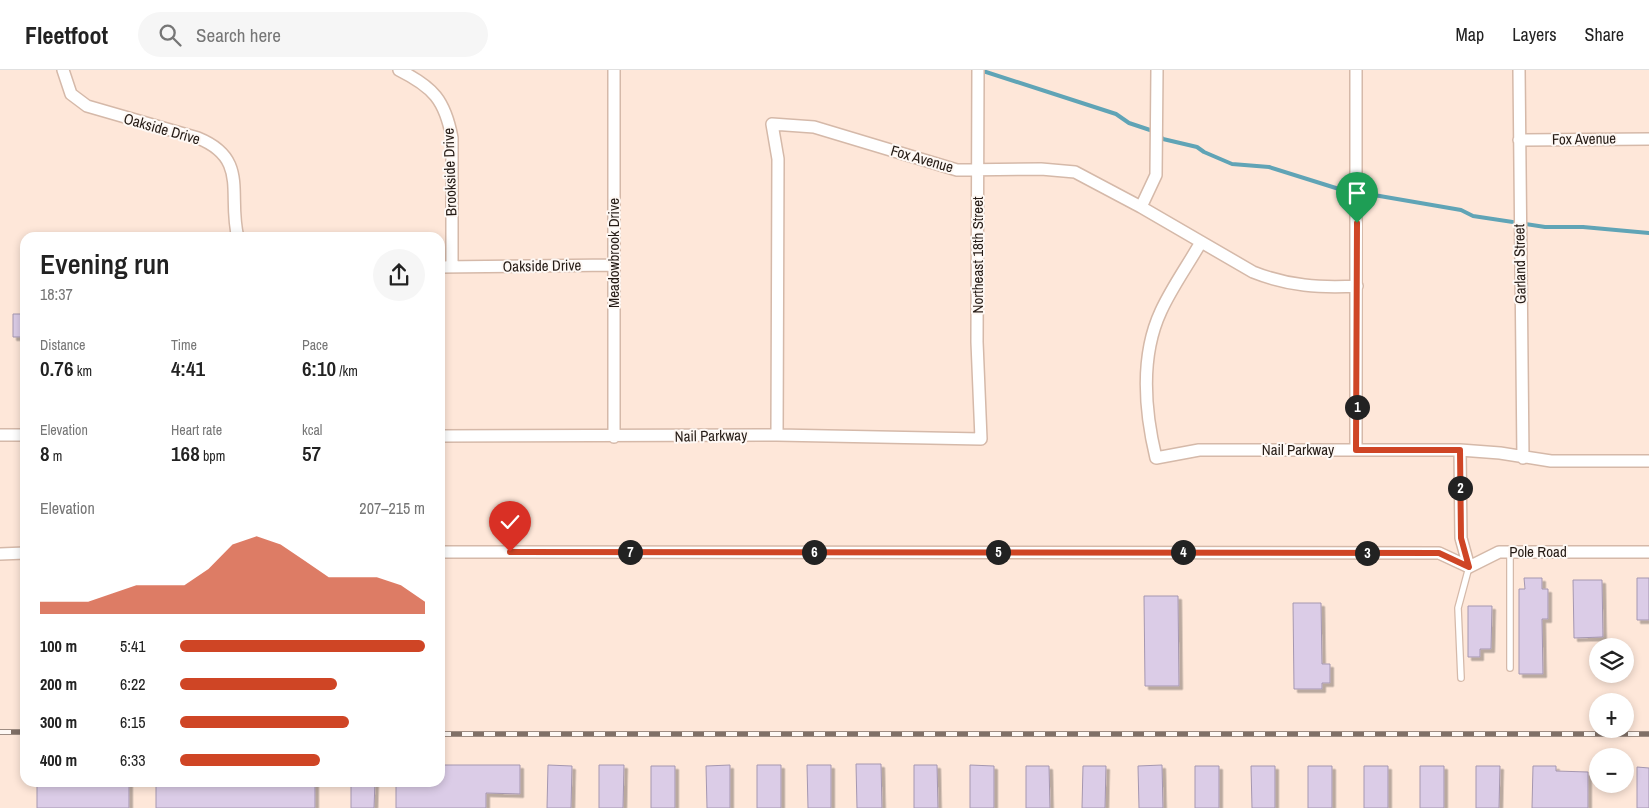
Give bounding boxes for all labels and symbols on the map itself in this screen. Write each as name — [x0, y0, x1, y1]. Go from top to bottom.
street label: Oakside Drive — [121, 108, 203, 149]
street label: Brookside Drive — [437, 127, 462, 216]
street label: Fox Avenue — [1552, 127, 1616, 150]
street label: Fox Avenue — [888, 140, 956, 177]
pin — [1336, 172, 1378, 223]
street label: Northeast 18th Street — [967, 196, 988, 313]
street label: Meadowbrook Drive — [603, 198, 624, 308]
street label: Garland Street — [1508, 223, 1531, 304]
street label: Oakside Drive — [503, 254, 582, 277]
pin: 1 — [1344, 394, 1370, 420]
street label: Nail Parkway — [675, 424, 748, 447]
street label: Nail Parkway — [1262, 439, 1335, 460]
pin: 2 — [1448, 476, 1472, 500]
pin — [489, 501, 531, 552]
pin: 7 — [618, 540, 642, 564]
pin: 6 — [802, 540, 826, 564]
pin: 5 — [986, 540, 1010, 564]
pin: 4 — [1170, 540, 1196, 564]
pin: 3 — [1354, 540, 1380, 566]
street label: Pole Road — [1509, 541, 1567, 562]

